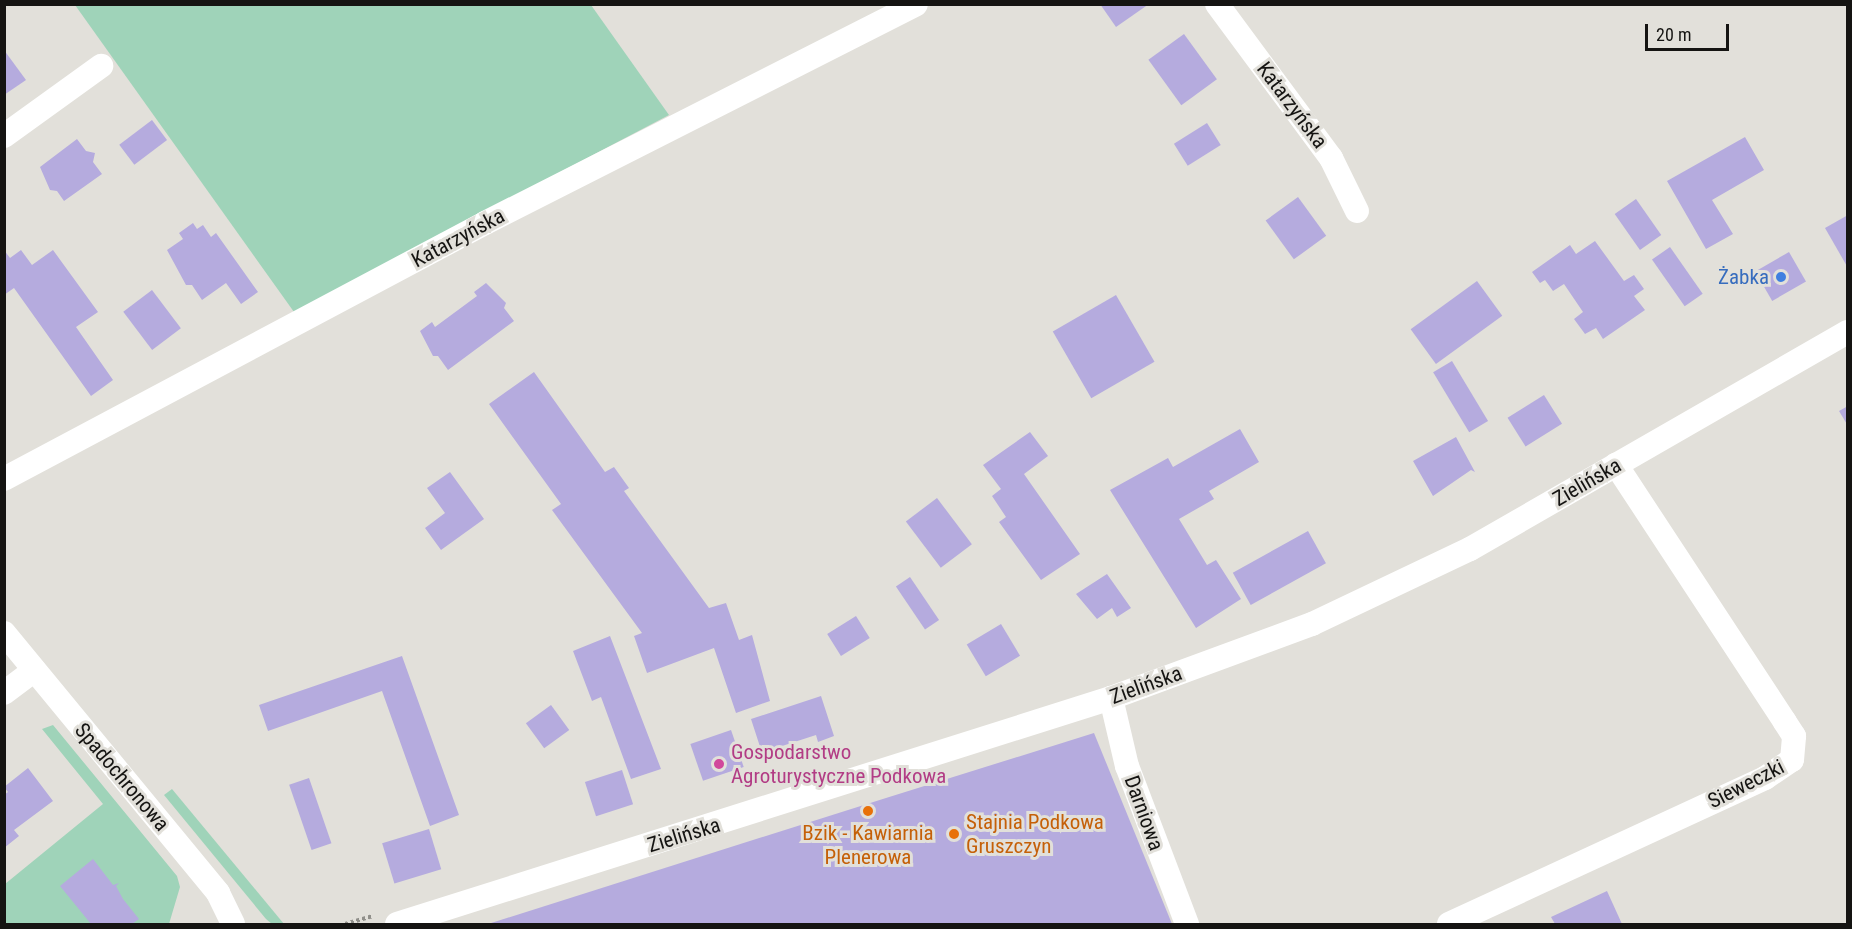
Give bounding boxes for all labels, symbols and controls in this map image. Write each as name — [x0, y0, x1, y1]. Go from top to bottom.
scale bar — [1648, 12, 1732, 50]
text: 20 m — [1656, 24, 1691, 45]
street label: Katarzyńska — [1251, 57, 1333, 153]
street label: Katarzyńska — [407, 203, 509, 273]
place label: Żabka — [1718, 264, 1769, 290]
marker: Żabka — [1774, 270, 1788, 284]
street label: Zielińska — [1548, 452, 1626, 512]
street label: Zielińska — [1107, 660, 1185, 710]
street label: Spadochronowa — [70, 718, 174, 836]
place label: Gospodarstwo Agroturystyczne Podkowa — [731, 739, 946, 789]
street label: Sieweczki — [1704, 754, 1788, 814]
marker: Gospodarstwo Agroturystyczne Podkowa — [712, 757, 726, 771]
street label: Darniowa — [1119, 772, 1169, 854]
marker: Bzik - Kawiarnia Plenerowa — [861, 804, 875, 818]
place label: Stajnia Podkowa Gruszczyn — [966, 809, 1104, 859]
street label: Zielińska — [645, 812, 723, 858]
place label: Bzik - Kawiarnia Plenerowa — [802, 820, 934, 870]
marker: Stajnia Podkowa Gruszczyn — [947, 827, 961, 841]

